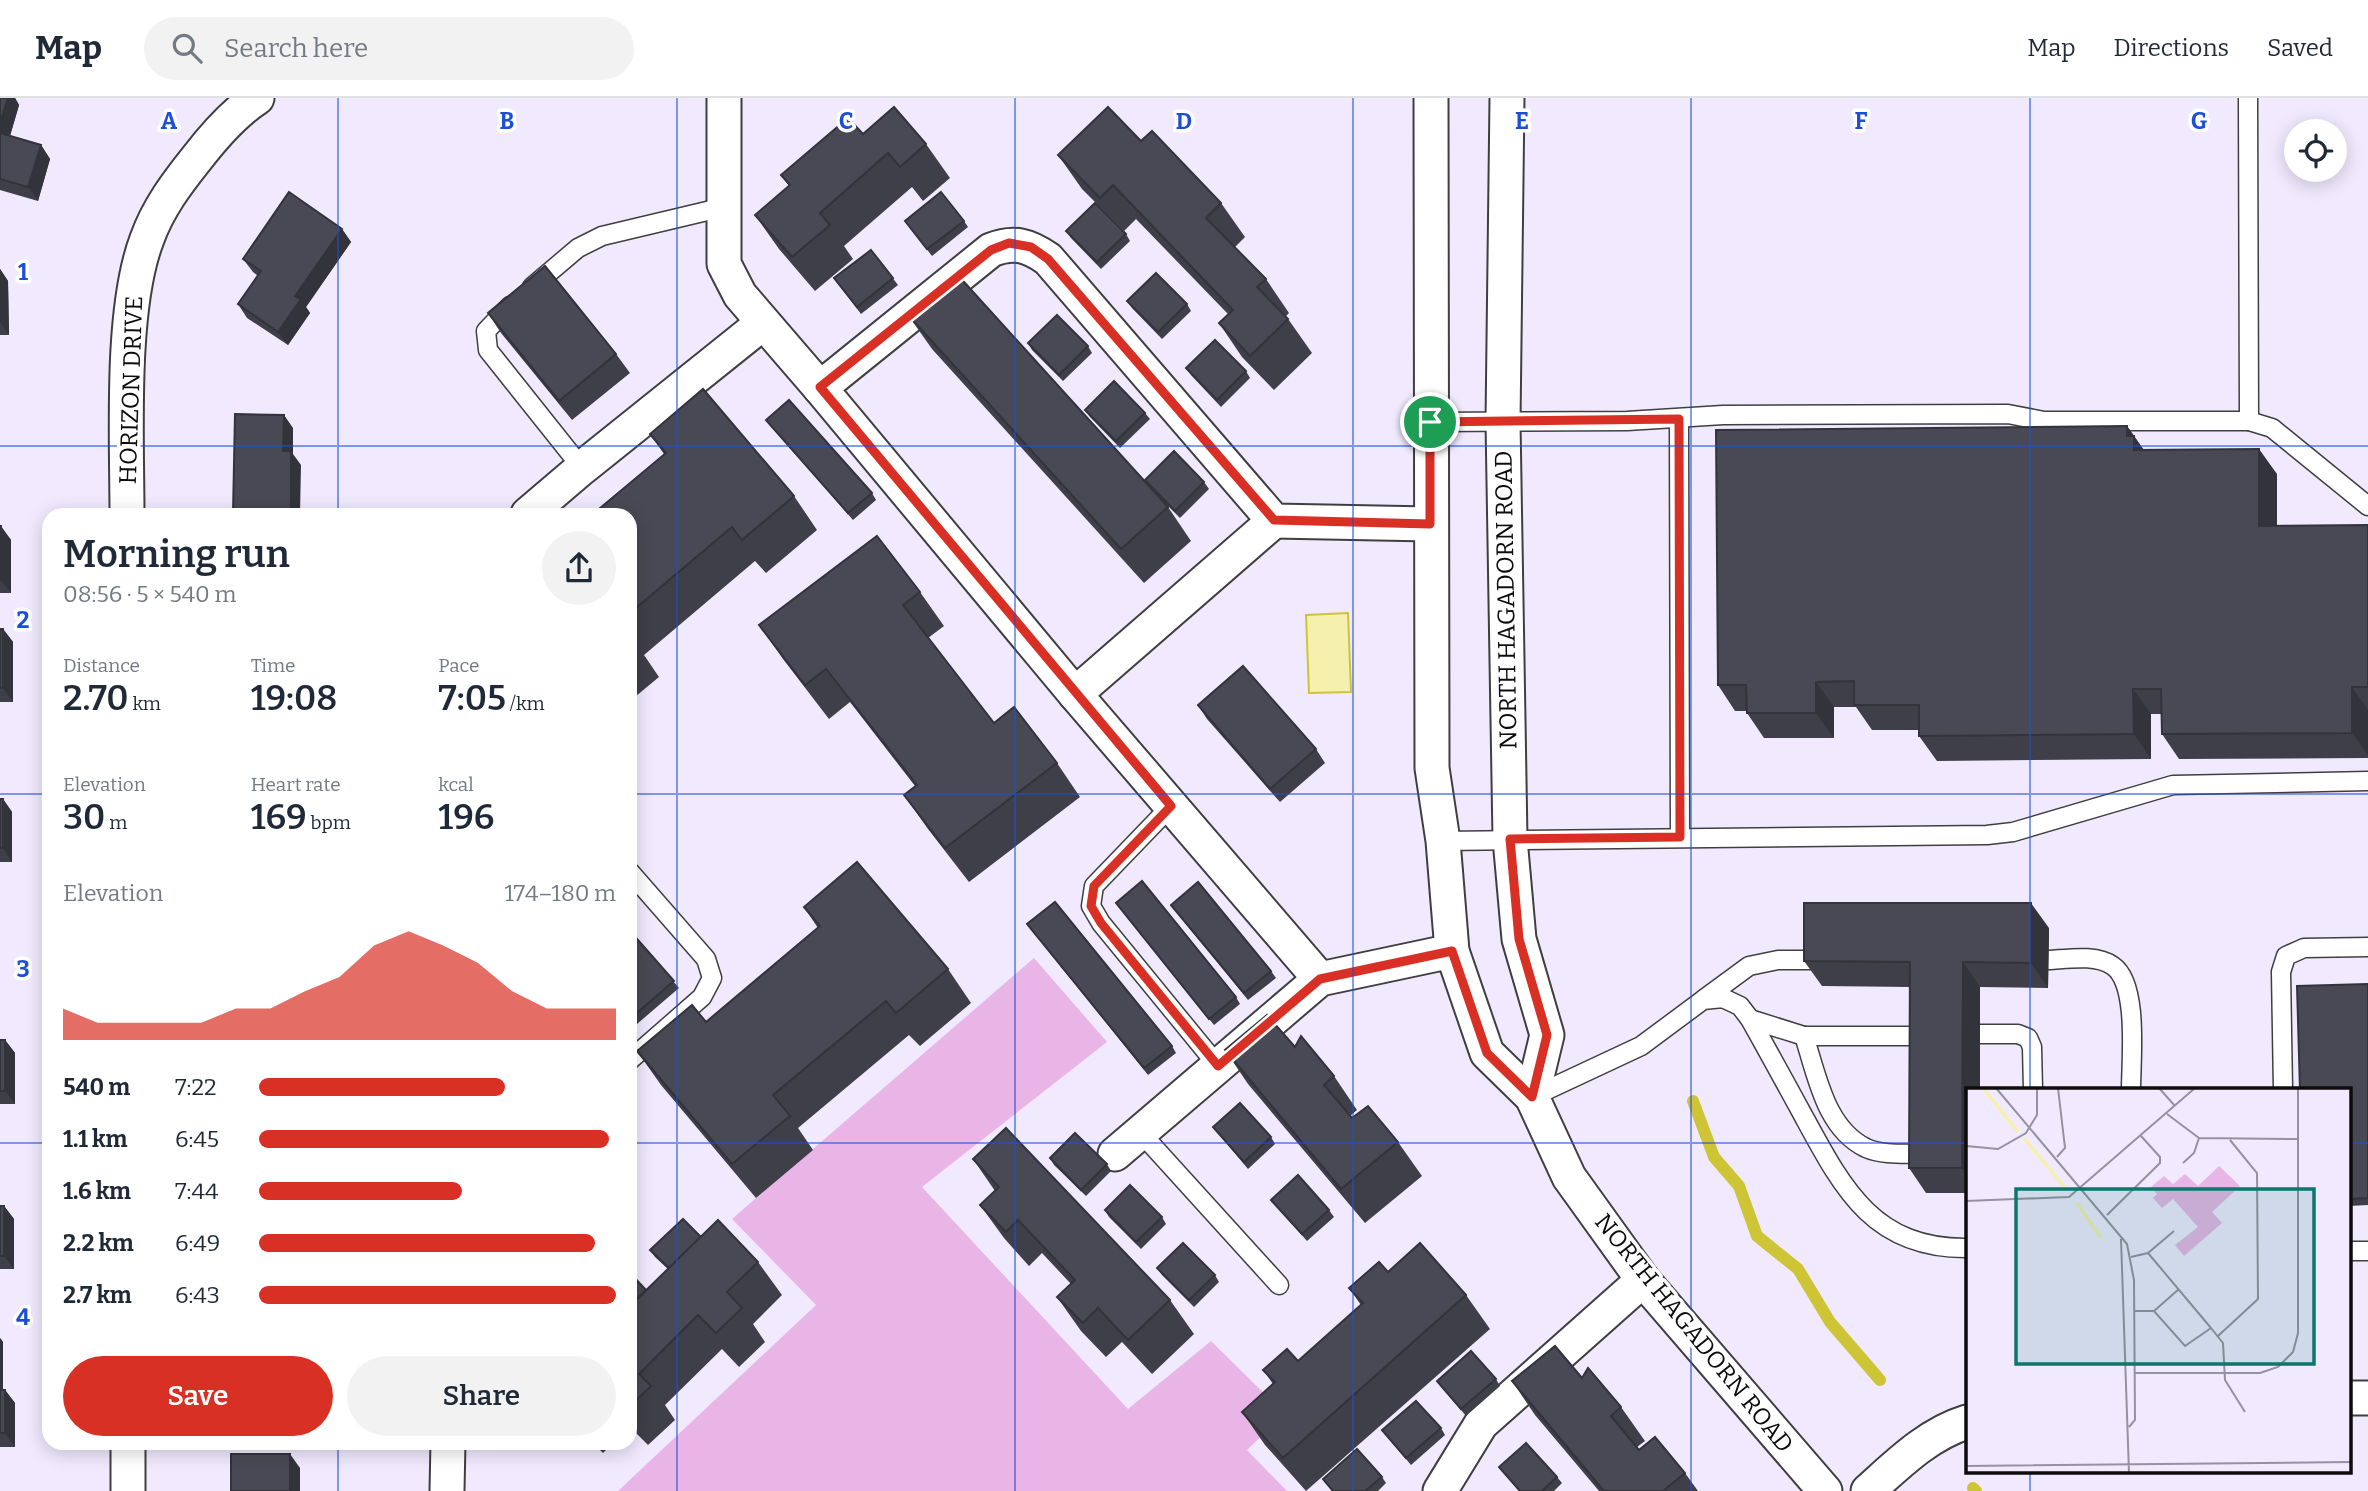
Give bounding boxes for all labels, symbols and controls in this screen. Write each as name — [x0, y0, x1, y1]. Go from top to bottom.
search box — [144, 17, 634, 80]
text: Map — [35, 28, 102, 68]
icon: search — [168, 29, 206, 67]
text: Search here — [224, 33, 368, 64]
text: Map — [2027, 34, 2076, 62]
text: Directions — [2114, 34, 2229, 62]
text: Saved — [2267, 34, 2333, 62]
text: A — [161, 107, 178, 135]
text: B — [500, 107, 514, 135]
text: C — [839, 107, 853, 135]
text: D — [1176, 107, 1192, 135]
text: E — [1515, 107, 1529, 135]
text: F — [1855, 107, 1868, 135]
text: G — [2191, 107, 2208, 135]
map controls — [2284, 119, 2347, 182]
button: locate — [2284, 119, 2347, 182]
text: 1 — [18, 258, 28, 286]
street label: HORIZON DRIVE — [114, 295, 148, 485]
pin — [1400, 392, 1460, 452]
icon: arrive — [1411, 403, 1449, 441]
street label: NORTH HAGADORN ROAD — [1489, 450, 1523, 750]
text: Morning run — [63, 531, 290, 577]
button: share — [542, 531, 616, 605]
text: 08:56 · 5 × 540 m — [63, 580, 236, 608]
text: 2 — [17, 606, 30, 634]
text: Distance — [63, 654, 140, 677]
text: Time — [251, 654, 296, 677]
text: Pace — [438, 654, 479, 677]
text: 2.70 — [63, 677, 129, 719]
text: 19:08 — [251, 677, 337, 719]
text: 7:05 — [438, 677, 506, 719]
text: km — [129, 692, 161, 715]
text: /km — [506, 692, 545, 715]
text: Elevation — [63, 773, 146, 796]
text: Heart rate — [251, 773, 341, 796]
text: kcal — [438, 773, 474, 796]
text: 30 — [63, 796, 105, 838]
text: 169 — [251, 796, 307, 838]
text: 196 — [438, 796, 494, 838]
text: m — [105, 811, 127, 834]
text: bpm — [307, 811, 351, 834]
text: Elevation — [63, 879, 163, 907]
text: 174–180 m — [505, 879, 616, 907]
text: 3 — [16, 955, 30, 983]
text: 540 m — [63, 1073, 130, 1101]
text: 7:22 — [175, 1073, 216, 1101]
inset map — [1966, 1088, 2350, 1474]
text: 1.1 km — [63, 1125, 127, 1153]
text: 6:45 — [175, 1125, 219, 1153]
text: 1.6 km — [63, 1177, 131, 1205]
text: 7:44 — [175, 1177, 218, 1205]
street label: NORTH HAGADORN ROAD — [1589, 1208, 1799, 1458]
text: 2.2 km — [63, 1229, 134, 1257]
text: 6:49 — [175, 1229, 220, 1257]
text: 2.7 km — [63, 1281, 132, 1309]
text: 6:43 — [175, 1281, 220, 1309]
text: 4 — [16, 1303, 30, 1331]
button: Save — [63, 1356, 333, 1436]
button: Share — [347, 1356, 616, 1436]

